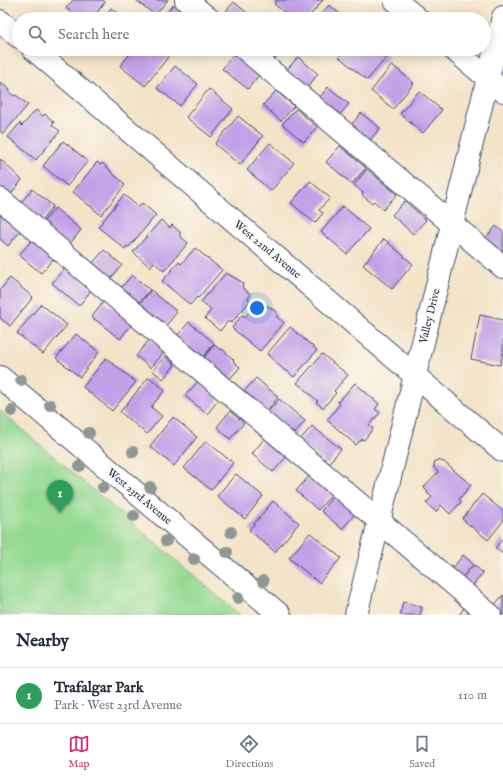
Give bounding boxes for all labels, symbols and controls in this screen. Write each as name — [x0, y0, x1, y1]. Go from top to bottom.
search box — [12, 12, 491, 56]
icon: search — [26, 23, 48, 45]
text: Search here — [58, 25, 129, 44]
street label: West 22nd Avenue — [231, 218, 304, 282]
street label: Valley Drive — [416, 288, 444, 346]
your location — [247, 298, 267, 318]
street label: West 23rd Avenue — [104, 466, 175, 528]
pin: 1 — [47, 480, 73, 513]
text: Nearby — [16, 631, 69, 652]
text: Trafalgar Park — [54, 678, 144, 697]
text: 1 — [27, 687, 31, 704]
text: 110 m — [458, 687, 487, 704]
text: Park · West 23rd Avenue — [54, 697, 182, 714]
tab: Map — [68, 733, 90, 771]
tab: Directions — [226, 733, 273, 771]
tab: Saved — [409, 733, 435, 771]

